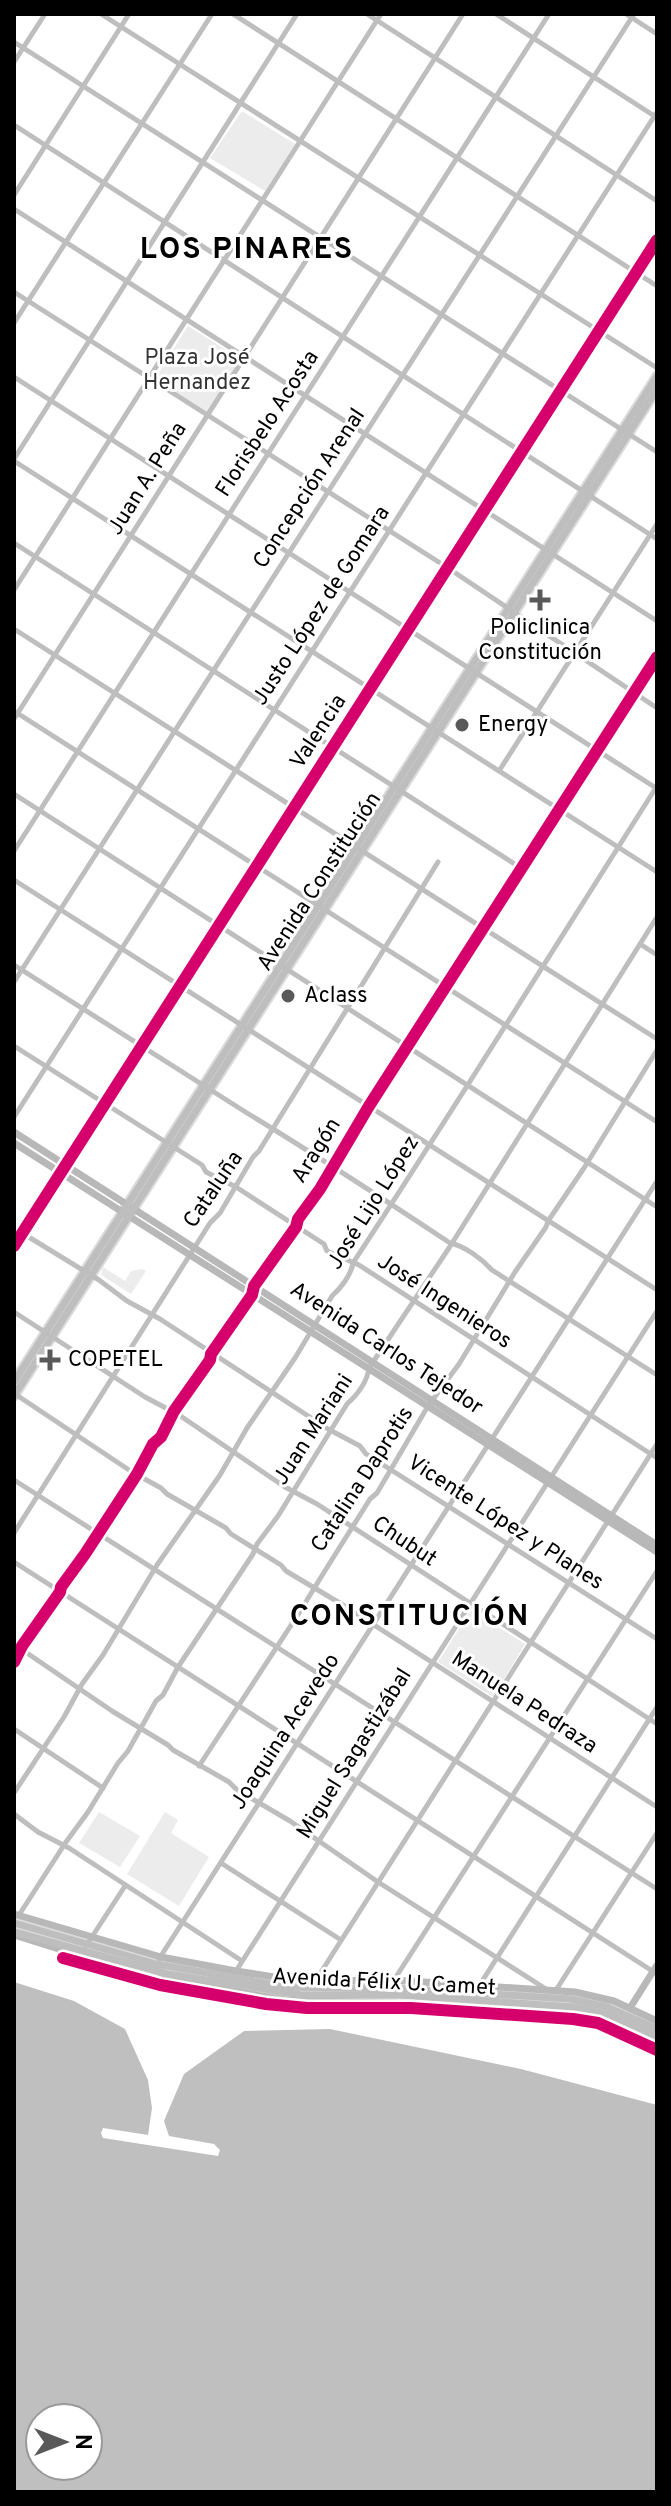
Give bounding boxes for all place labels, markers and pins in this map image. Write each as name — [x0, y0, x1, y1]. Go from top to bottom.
marker: Policlinica Constitución — [529, 589, 551, 611]
place label: Policlinica Constitución — [478, 615, 602, 667]
place label: Energy — [478, 712, 548, 739]
marker: Energy — [453, 716, 471, 734]
place label: Aclass — [304, 983, 368, 1010]
marker: Aclass — [279, 987, 297, 1005]
place label: COPETEL — [68, 1347, 163, 1374]
marker: COPETEL — [39, 1349, 61, 1371]

